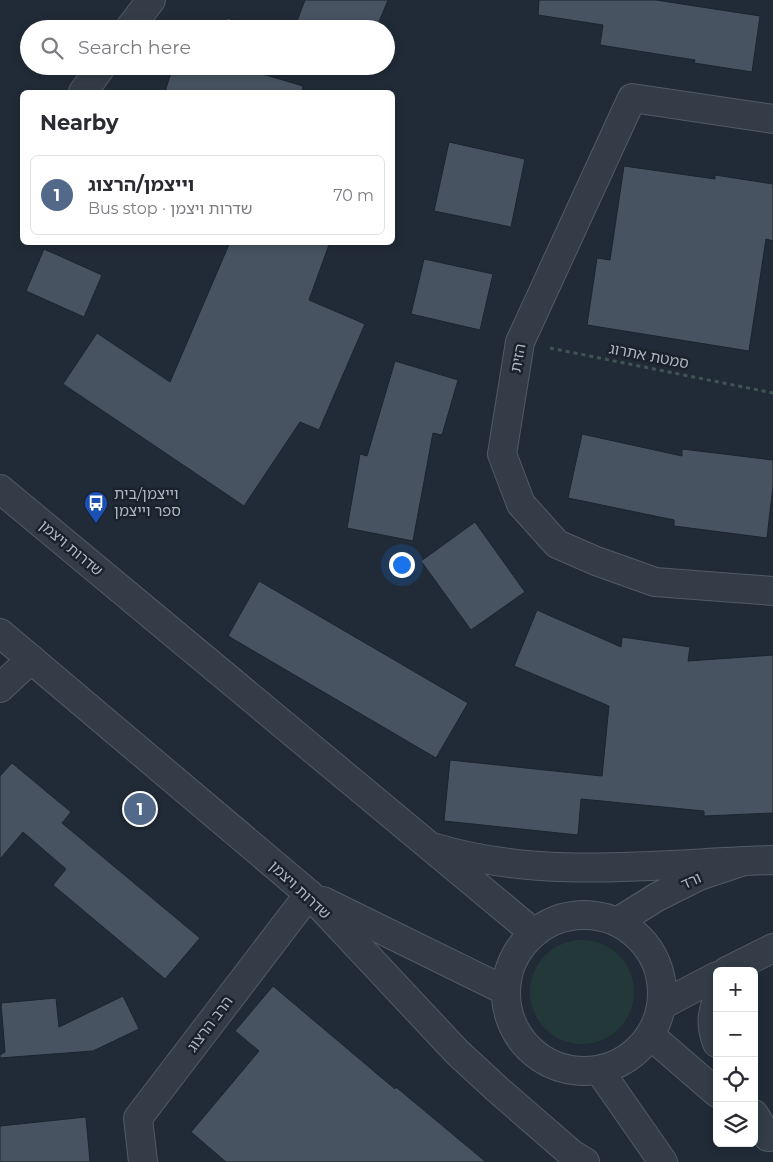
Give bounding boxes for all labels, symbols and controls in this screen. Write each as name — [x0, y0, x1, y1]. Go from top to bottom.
search box — [20, 20, 395, 75]
icon: search — [38, 34, 66, 62]
text: Search here — [78, 36, 191, 59]
text: Nearby — [40, 110, 119, 135]
text: וייצמן/הרצוג — [88, 173, 194, 196]
text: 1 — [54, 186, 60, 205]
text: 70 m — [333, 186, 374, 205]
text: Bus stop · שדרות ויצמן — [88, 199, 253, 218]
street label: סמטת אתרוג — [608, 338, 691, 373]
street label: הזית — [505, 342, 530, 374]
place label: וייצמן/בית ספר וייצמן — [114, 484, 181, 520]
bus stop icon: וייצמן/בית ספר וייצמן — [83, 490, 109, 524]
street label: שדרות ויצמן — [36, 516, 107, 580]
your location — [389, 552, 415, 578]
pin: 1 — [124, 790, 156, 828]
street label: שדרות ויצמן — [266, 856, 335, 923]
street label: ורד — [678, 868, 704, 893]
map controls — [713, 967, 758, 1147]
button: + — [713, 967, 758, 1012]
street label: הרב הרצוג — [182, 992, 237, 1055]
button: − — [713, 1012, 758, 1057]
button: locate — [713, 1057, 758, 1102]
button: layers — [713, 1102, 758, 1147]

